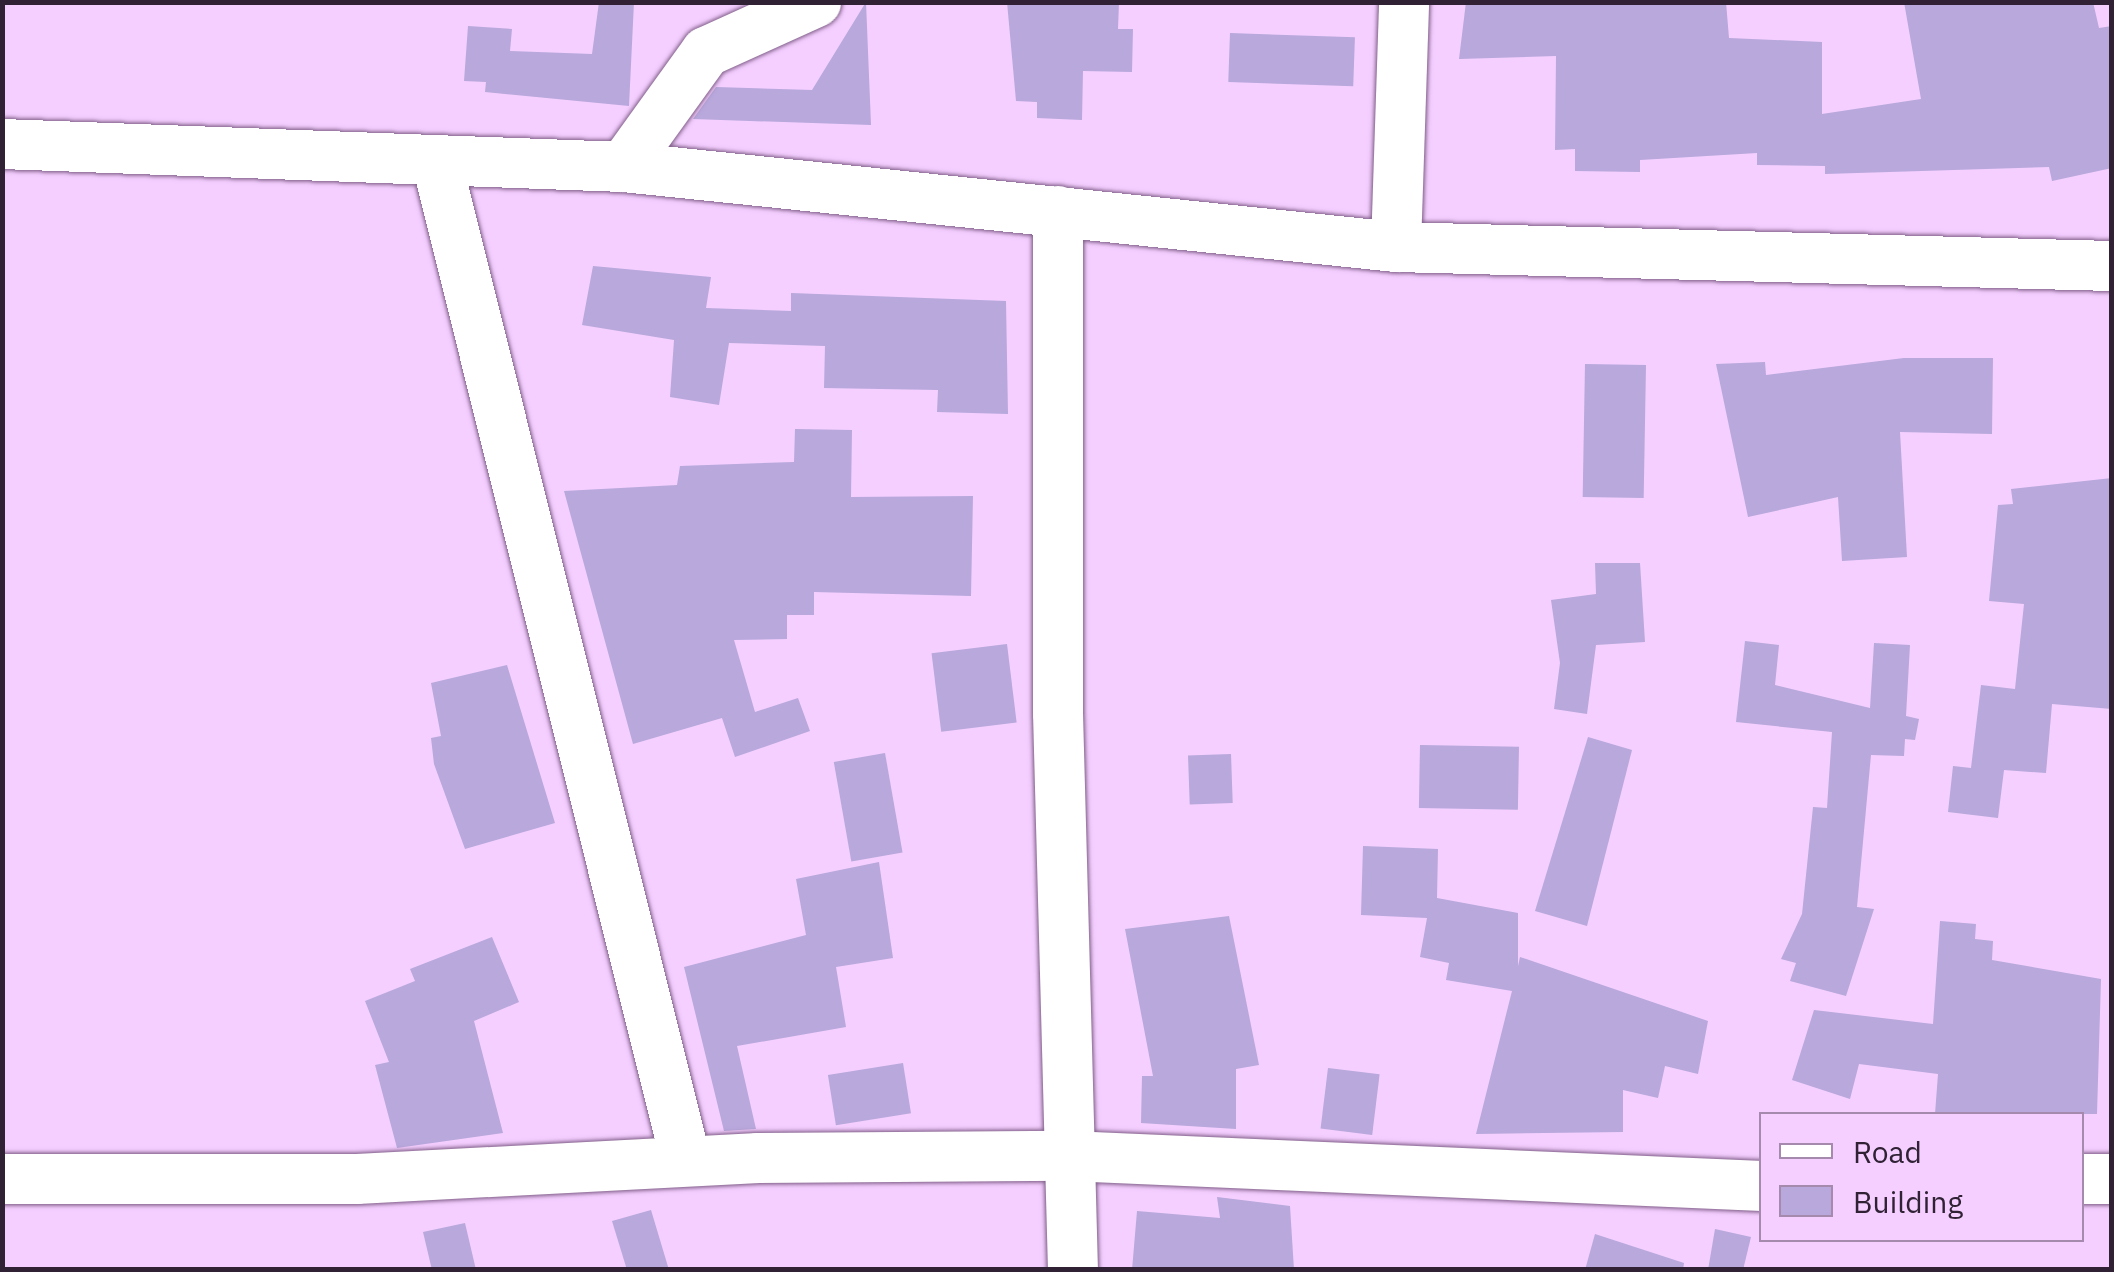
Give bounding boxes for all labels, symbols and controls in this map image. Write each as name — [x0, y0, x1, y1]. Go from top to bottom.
legend — [1759, 1112, 2084, 1242]
text: Road — [1853, 1132, 1922, 1171]
text: Building — [1853, 1182, 1963, 1221]

